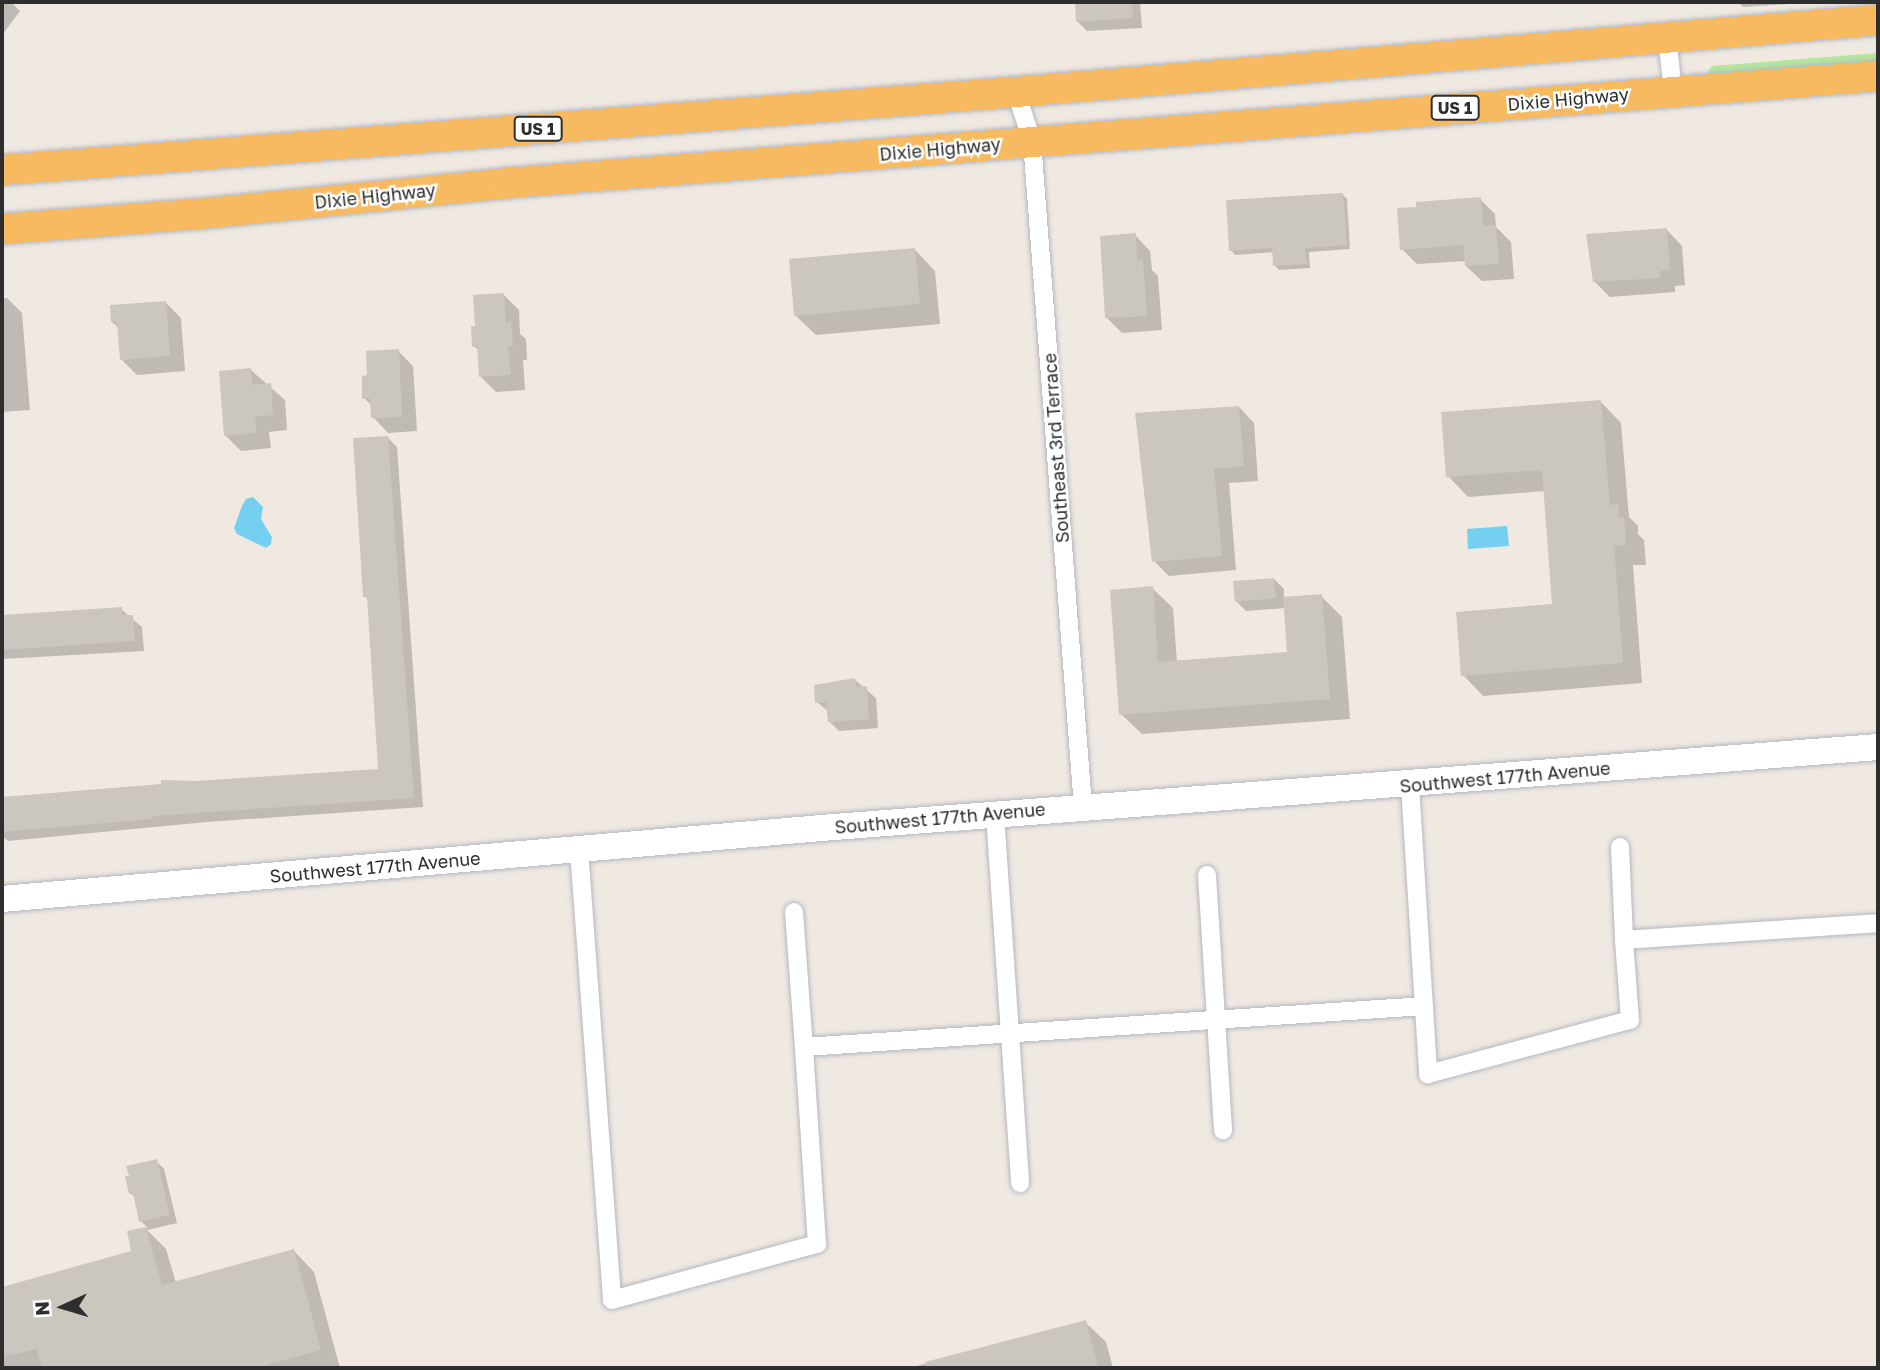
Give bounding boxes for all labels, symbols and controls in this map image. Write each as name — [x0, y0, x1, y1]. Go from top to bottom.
street label: Dixie Highway — [1506, 83, 1630, 115]
road number: US 1 — [1430, 96, 1480, 120]
road number: US 1 — [514, 116, 562, 141]
street label: Dixie Highway — [878, 133, 1002, 165]
street label: Dixie Highway — [313, 179, 437, 213]
street label: Southeast 3rd Terrace — [1039, 352, 1073, 544]
street label: Southwest 177th Avenue — [1399, 757, 1611, 797]
street label: Southwest 177th Avenue — [834, 798, 1046, 838]
street label: Southwest 177th Avenue — [269, 847, 481, 887]
north arrow — [28, 1272, 98, 1342]
text: N — [30, 1300, 54, 1317]

